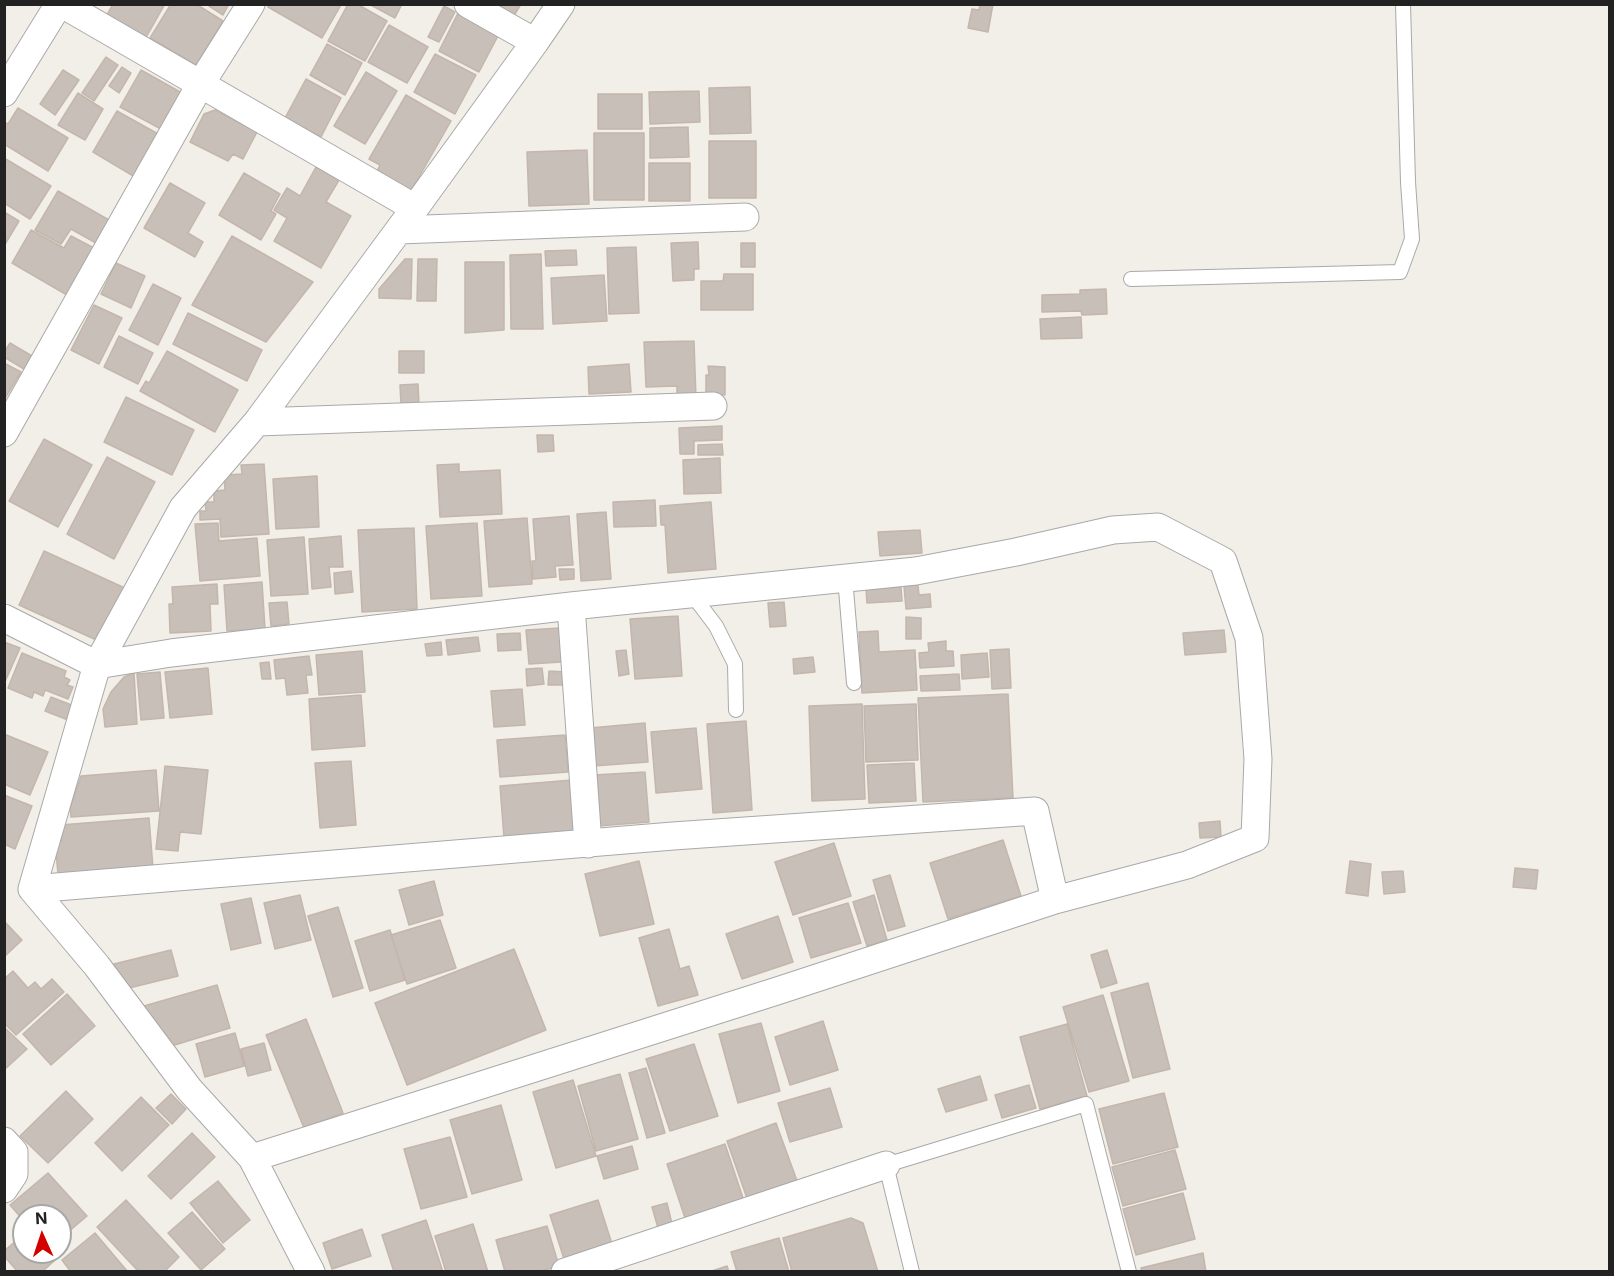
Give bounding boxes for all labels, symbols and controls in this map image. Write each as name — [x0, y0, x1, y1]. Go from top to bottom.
north arrow — [12, 1204, 72, 1264]
text: N — [35, 1208, 48, 1228]

